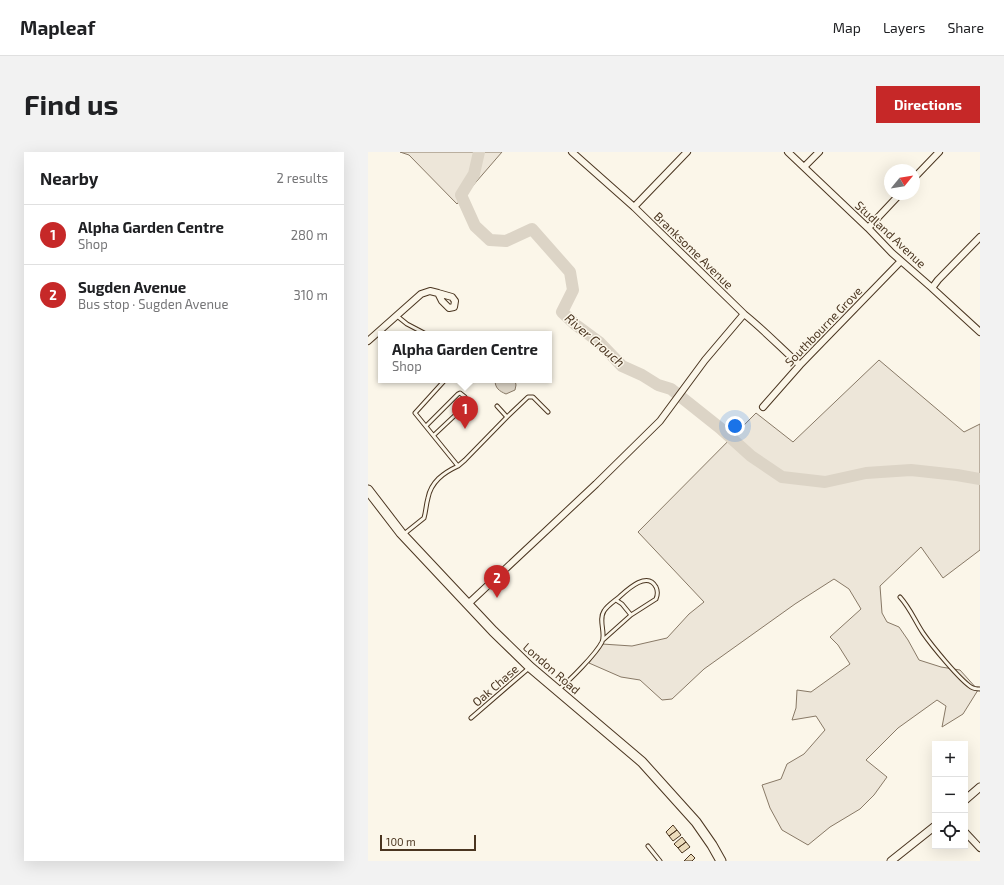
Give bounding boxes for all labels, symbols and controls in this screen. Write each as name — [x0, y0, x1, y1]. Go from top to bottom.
text: Mapleaf — [20, 16, 95, 39]
text: Map — [833, 19, 861, 36]
text: Layers — [883, 19, 925, 36]
text: Share — [947, 19, 984, 36]
button: Directions — [876, 86, 980, 123]
text: Find us — [24, 87, 118, 121]
north arrow — [884, 164, 920, 200]
text: Nearby — [40, 168, 98, 188]
text: 2 results — [276, 170, 328, 186]
street label: Studland Avenue — [853, 198, 929, 270]
street label: Branksome Avenue — [652, 209, 736, 291]
text: Alpha Garden Centre — [78, 218, 224, 236]
text: 1 — [50, 227, 56, 243]
text: 280 m — [291, 227, 328, 243]
text: Shop — [78, 236, 108, 252]
text: Sugden Avenue — [78, 278, 186, 296]
street label: Southbourne Grove — [781, 283, 865, 369]
text: 2 — [49, 287, 57, 303]
text: 310 m — [293, 287, 328, 303]
text: Bus stop · Sugden Avenue — [78, 296, 228, 312]
water label: River Crouch — [562, 310, 628, 370]
popup — [378, 331, 552, 383]
text: Alpha Garden Centre — [392, 340, 538, 358]
text: Shop — [392, 358, 422, 374]
pin: 1 — [452, 396, 478, 429]
your location — [725, 416, 745, 436]
pin: 2 — [484, 565, 510, 598]
street label: London Road — [521, 639, 583, 697]
street label: Oak Chase — [469, 661, 521, 709]
map controls — [932, 741, 968, 849]
button: + — [932, 741, 968, 777]
button: − — [932, 777, 968, 813]
button: locate — [932, 813, 968, 849]
scale bar — [380, 833, 476, 852]
text: 100 m — [386, 835, 416, 848]

